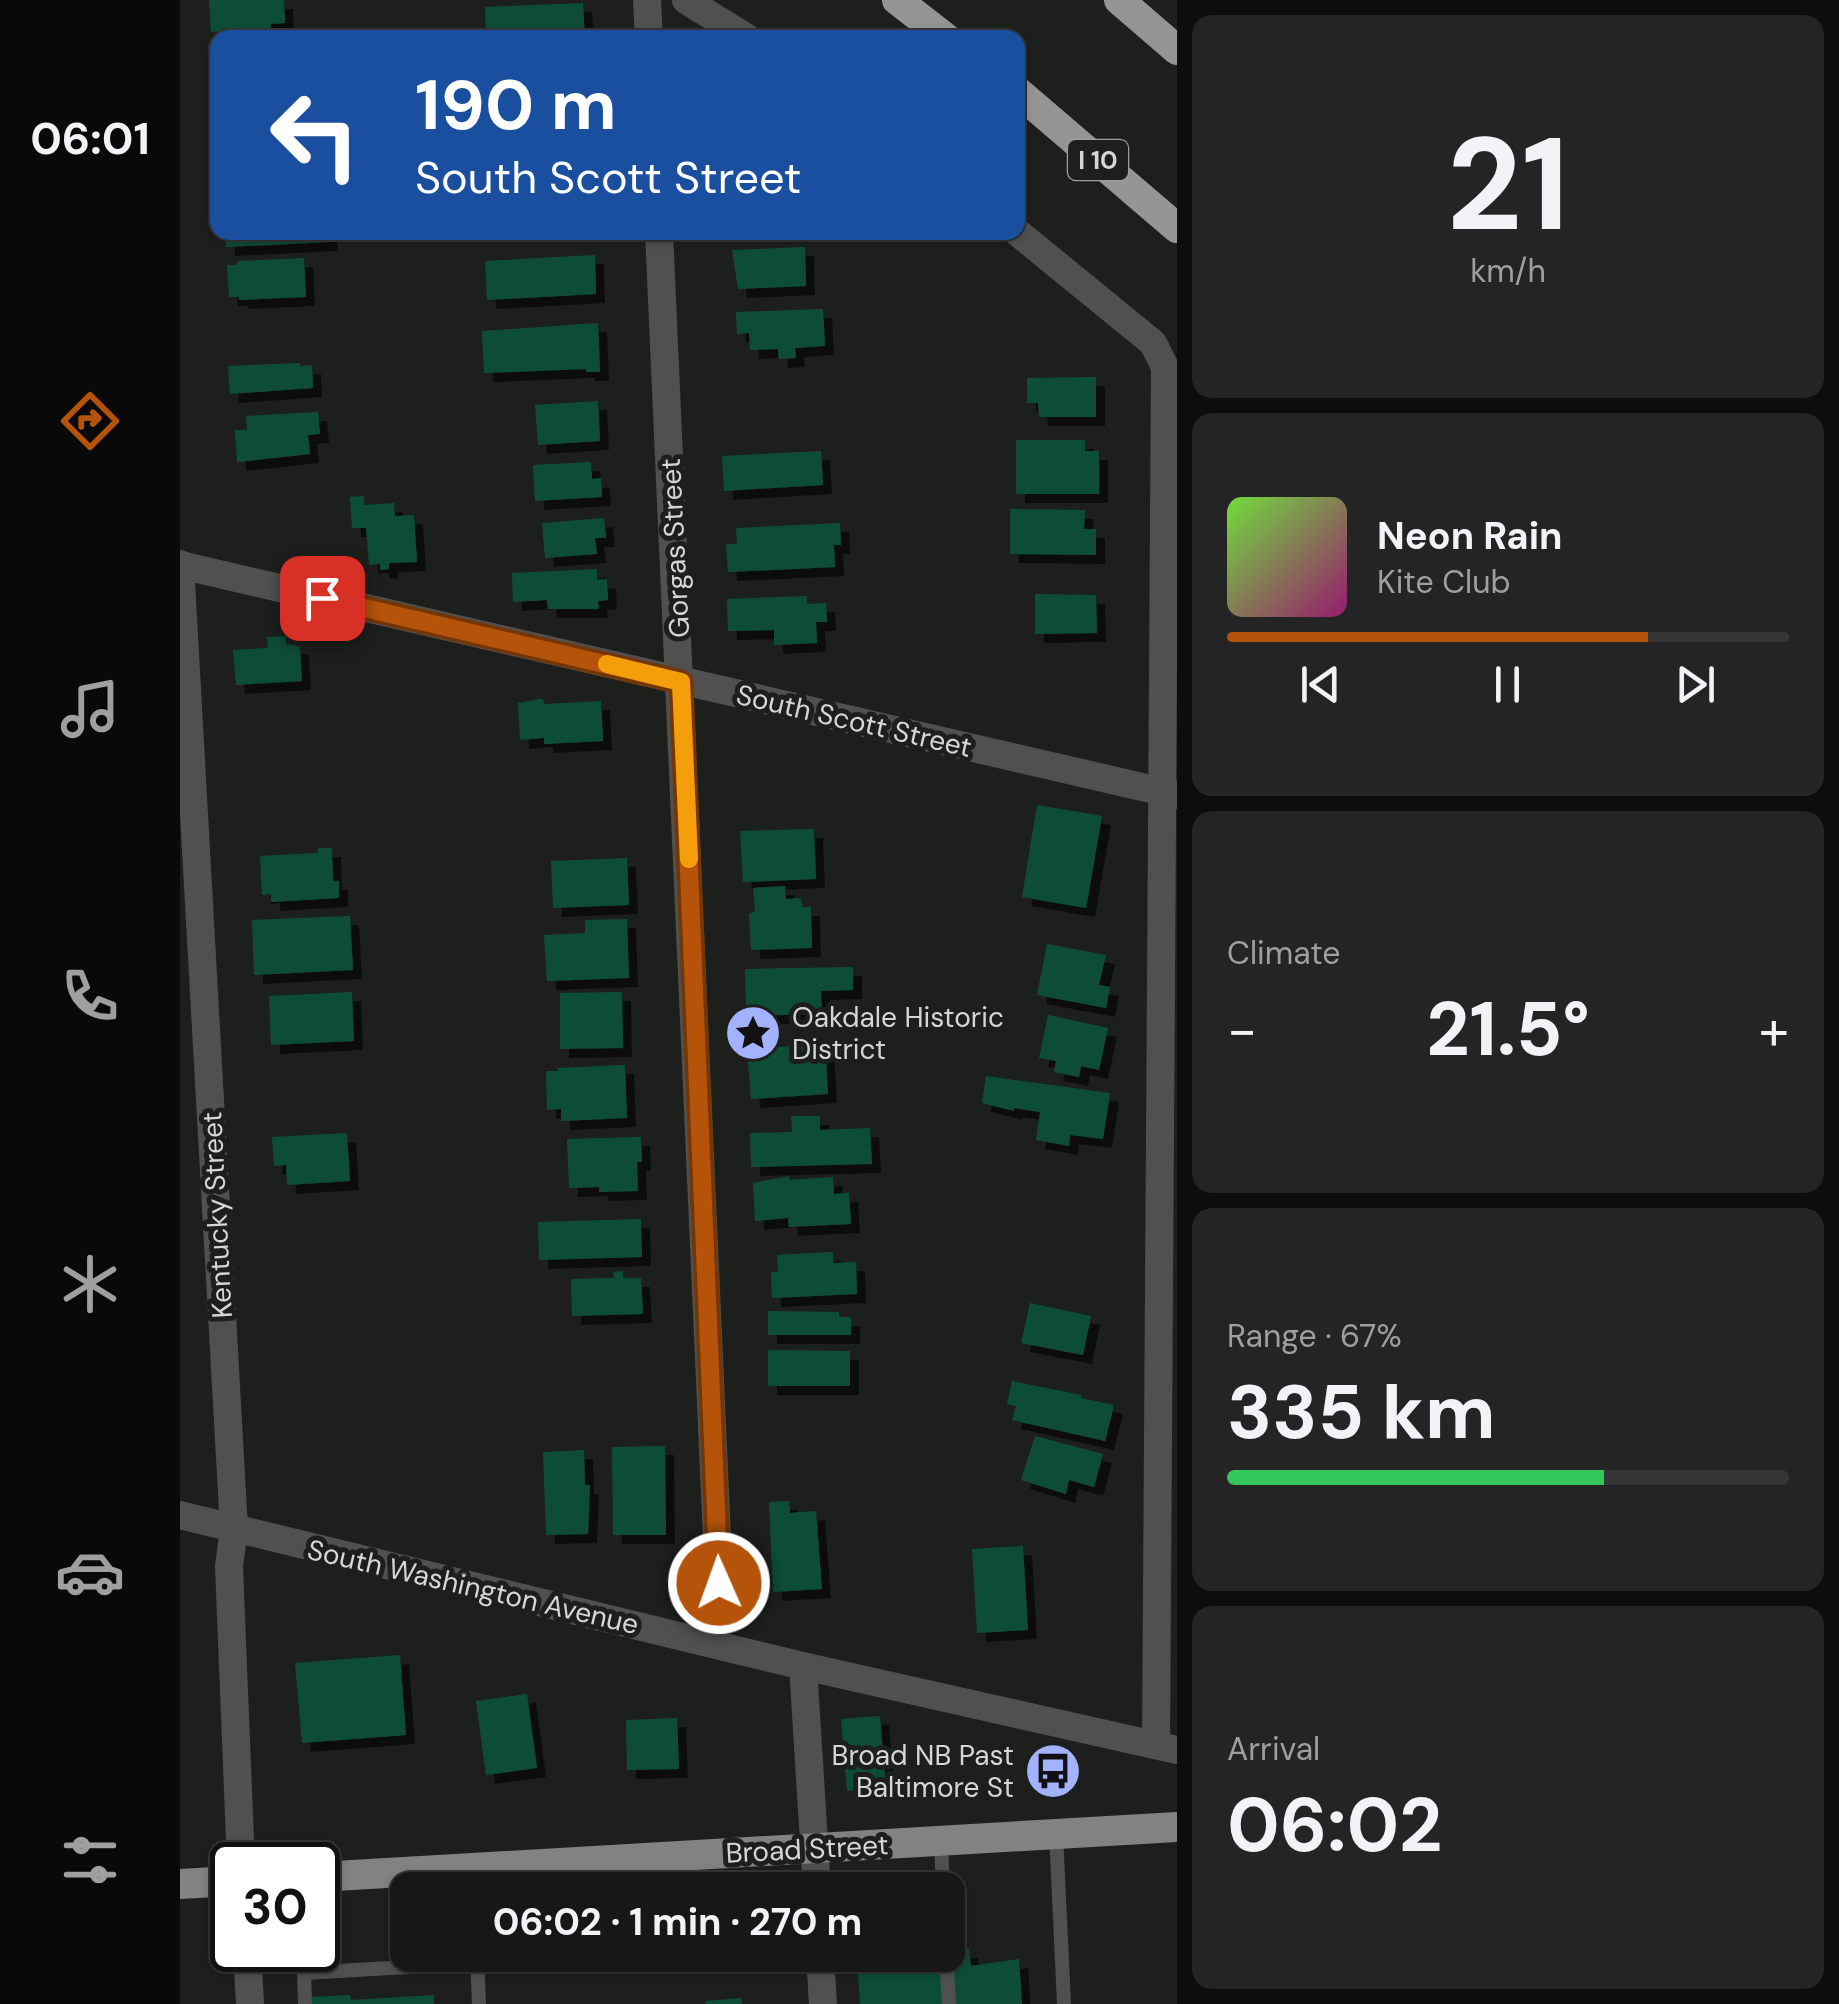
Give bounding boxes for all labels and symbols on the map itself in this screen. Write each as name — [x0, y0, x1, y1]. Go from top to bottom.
road number: I 10 — [1068, 140, 1128, 180]
street label: Gorgas Street — [652, 457, 698, 639]
pin — [280, 556, 365, 641]
street label: South Scott Street — [733, 676, 975, 766]
place label: Oakdale Historic District — [792, 999, 1004, 1068]
place icon: Oakdale Historic District — [723, 1003, 783, 1063]
street label: Kentucky Street — [193, 1111, 241, 1319]
street label: South Washington Avenue — [304, 1531, 642, 1643]
position arrow — [667, 1531, 771, 1635]
place label: Broad NB Past Baltimore St — [832, 1737, 1014, 1806]
bus stop icon: Broad NB Past Baltimore St — [1023, 1741, 1083, 1801]
street label: Broad Street — [725, 1826, 889, 1872]
speed limit sign: 30 — [210, 1842, 340, 1972]

